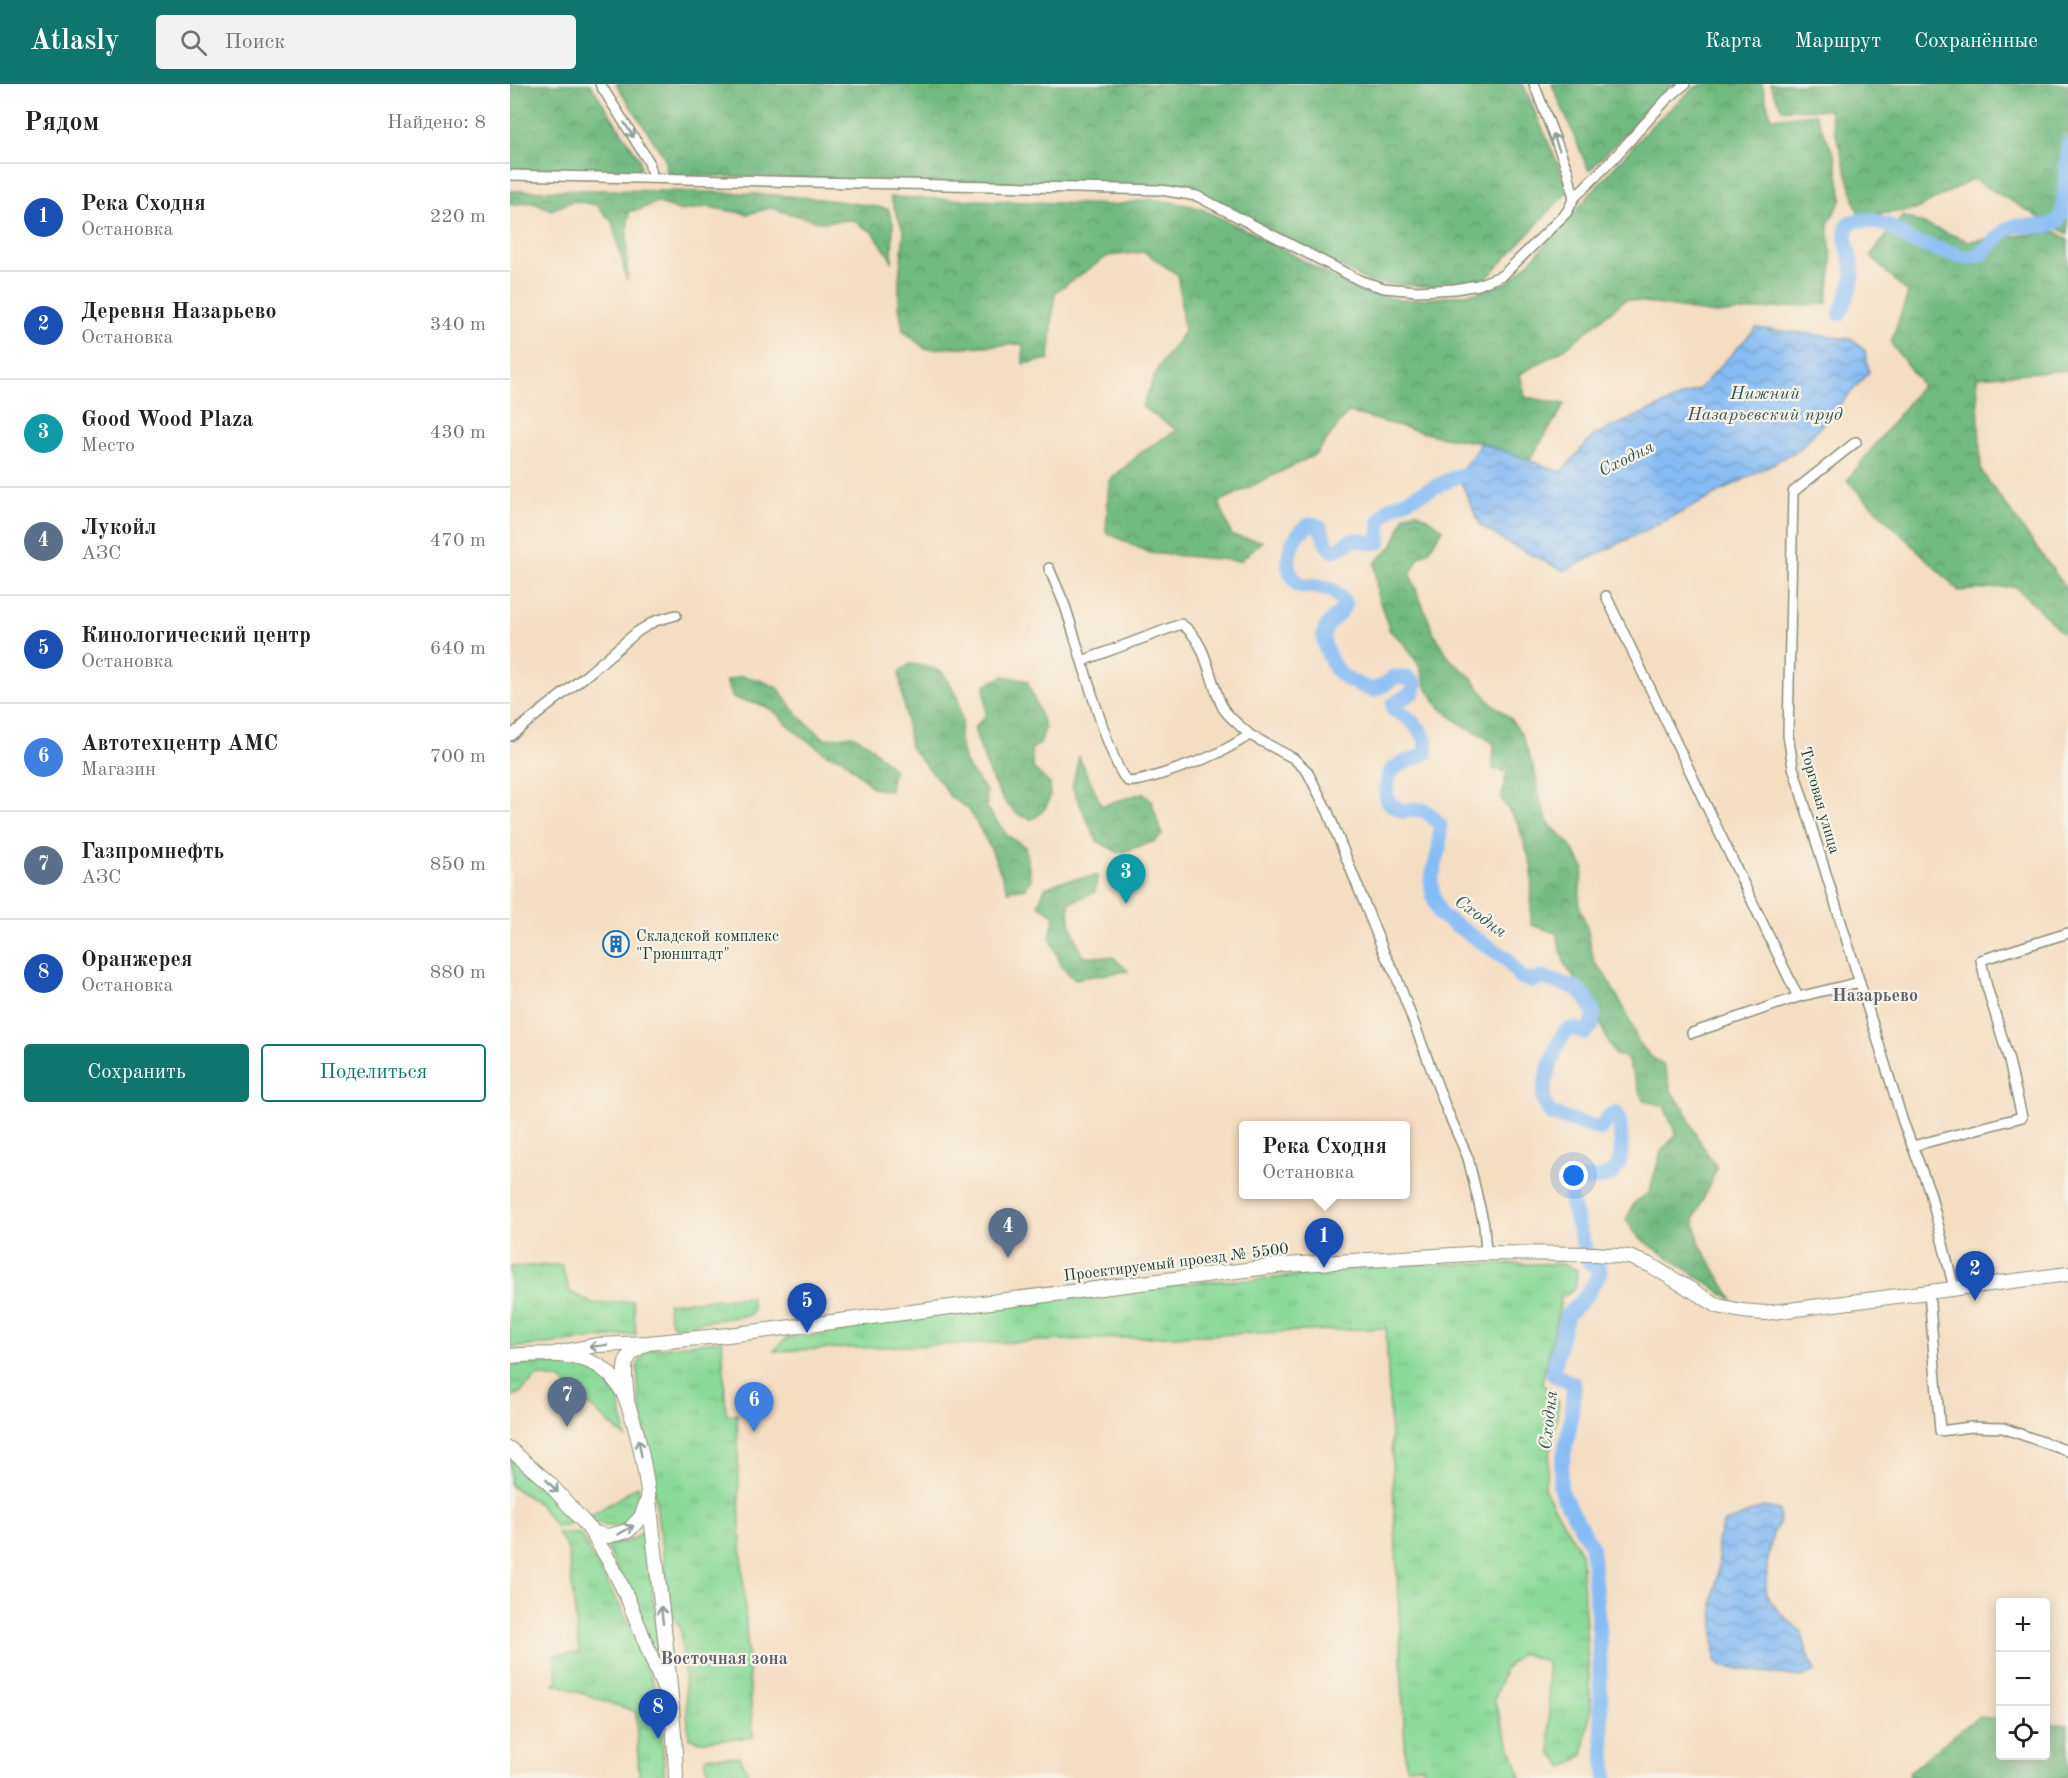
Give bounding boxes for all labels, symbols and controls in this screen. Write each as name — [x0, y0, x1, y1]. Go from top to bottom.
search box — [156, 15, 576, 69]
icon: search — [177, 26, 210, 59]
text: Atlasly — [30, 28, 120, 56]
text: Поиск — [225, 31, 285, 53]
text: Карта — [1705, 31, 1762, 52]
text: Маршрут — [1795, 31, 1881, 52]
text: Сохранённые — [1914, 31, 2038, 52]
text: Рядом — [24, 110, 99, 136]
text: Найдено: 8 — [387, 113, 486, 133]
one-way arrow — [623, 121, 635, 138]
one-way arrow — [1550, 133, 1561, 152]
text: Река Сходня — [81, 193, 206, 215]
text: 1 — [38, 207, 49, 227]
text: 220 m — [430, 207, 486, 227]
text: Остановка — [81, 220, 173, 240]
text: Деревня Назарьево — [81, 301, 277, 323]
text: 2 — [38, 315, 49, 335]
text: 340 m — [430, 315, 486, 335]
text: Остановка — [81, 328, 173, 348]
water label: Нижний Назарьевский пруд — [1686, 385, 1843, 424]
text: Good Wood Plaza — [81, 409, 253, 431]
text: 3 — [38, 423, 49, 443]
text: 430 m — [430, 423, 486, 443]
text: Место — [81, 436, 135, 456]
water label: Сходня — [1596, 438, 1657, 480]
text: Лукойл — [81, 517, 156, 539]
text: 4 — [38, 531, 49, 551]
text: 470 m — [430, 531, 486, 551]
text: АЗС — [81, 544, 122, 564]
text: Кинологический центр — [81, 625, 311, 647]
text: 5 — [38, 639, 49, 659]
text: 640 m — [430, 639, 486, 659]
text: Остановка — [81, 652, 173, 672]
text: Автотехцентр АМС — [81, 733, 278, 755]
street label: Торговая улица — [1796, 745, 1842, 856]
text: 6 — [38, 747, 49, 767]
text: 700 m — [430, 747, 486, 767]
text: Магазин — [81, 760, 156, 780]
text: Газпромнефть — [81, 841, 224, 863]
pin: 3 — [1106, 854, 1146, 904]
text: 7 — [38, 855, 49, 875]
text: 850 m — [430, 855, 486, 875]
text: АЗС — [81, 868, 122, 888]
water label: Сходня — [1451, 892, 1510, 942]
building icon: Складской комплекс "Грюнштадт" — [601, 929, 631, 959]
place label: Складской комплекс "Грюнштадт" — [636, 929, 779, 963]
text: Оранжерея — [81, 949, 193, 971]
text: 8 — [38, 963, 49, 983]
text: 880 m — [430, 963, 486, 983]
text: Остановка — [81, 976, 173, 996]
district label: Назарьево — [1832, 987, 1918, 1005]
button: Сохранить — [24, 1044, 249, 1102]
button: Поделиться — [261, 1044, 486, 1102]
popup — [1239, 1121, 1410, 1199]
text: Река Сходня — [1262, 1136, 1387, 1158]
your location — [1559, 1161, 1588, 1190]
text: Остановка — [1262, 1163, 1355, 1183]
pin: 4 — [988, 1208, 1028, 1258]
pin: 1 — [1304, 1218, 1344, 1268]
street label: Проектируемый проезд № 5500 — [1063, 1241, 1290, 1285]
pin: 2 — [1956, 1252, 1994, 1301]
pin: 5 — [788, 1284, 826, 1333]
one-way arrow — [588, 1341, 608, 1352]
pin: 7 — [548, 1378, 586, 1427]
pin: 6 — [734, 1382, 774, 1432]
water label: Сходня — [1537, 1389, 1561, 1451]
one-way arrow — [634, 1439, 645, 1458]
one-way arrow — [544, 1478, 558, 1493]
one-way arrow — [617, 1524, 634, 1536]
map controls — [1996, 1598, 2050, 1760]
button: + — [1996, 1598, 2050, 1652]
one-way arrow — [656, 1606, 667, 1626]
district label: Восточная зона — [660, 1650, 788, 1668]
button: − — [1996, 1652, 2050, 1706]
pin: 8 — [638, 1690, 678, 1739]
button: locate — [1996, 1706, 2050, 1760]

